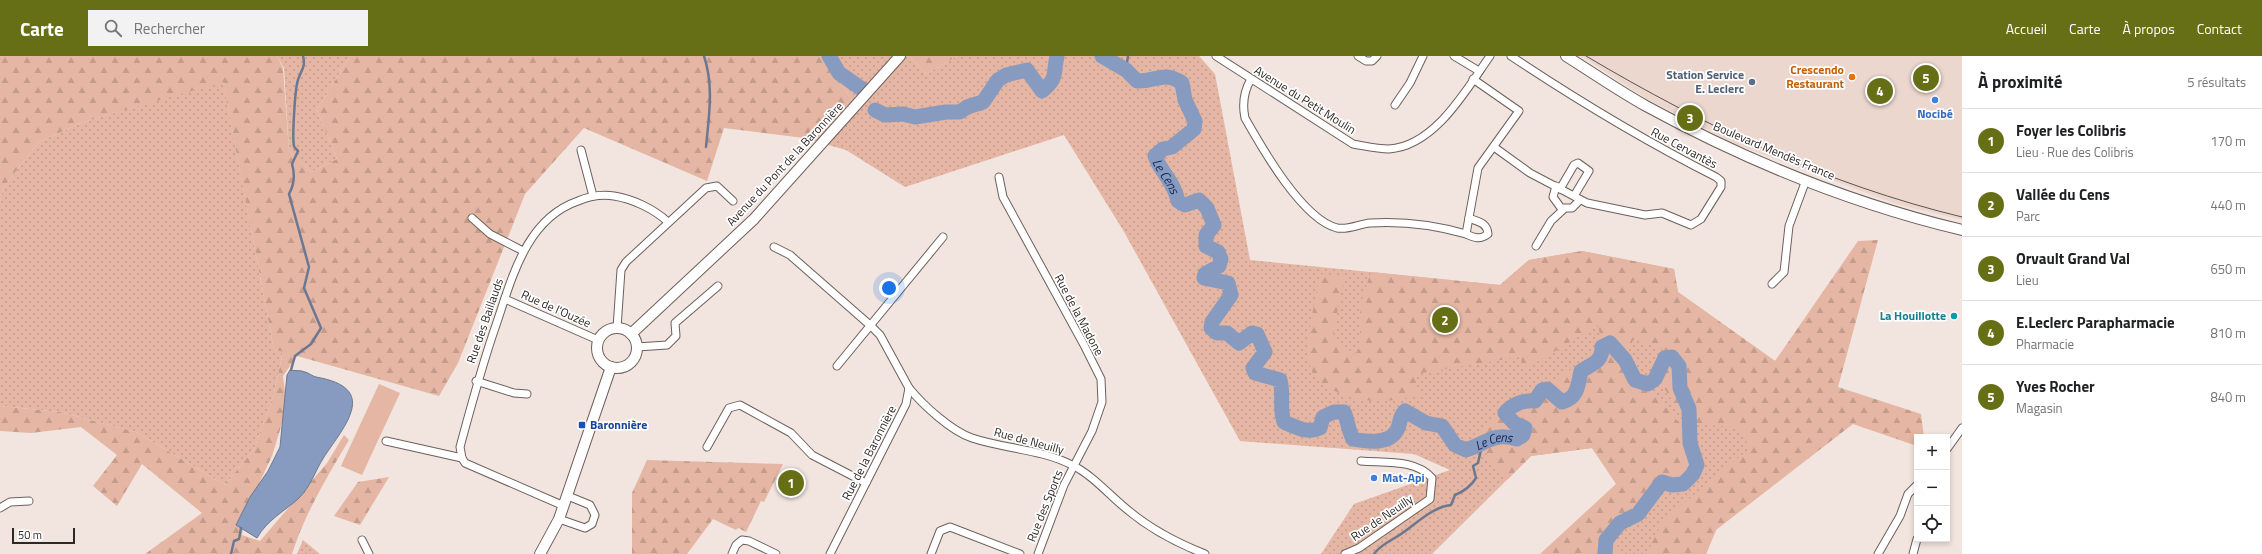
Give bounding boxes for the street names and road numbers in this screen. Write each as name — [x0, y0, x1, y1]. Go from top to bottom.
street label: Avenue du Petit Moulin — [1251, 61, 1360, 139]
street label: Avenue du Pont de la Baronnière — [722, 97, 848, 230]
street label: Boulevard Mendès France — [1710, 116, 1838, 185]
street label: Rue Cervantès — [1648, 122, 1721, 173]
street label: Rue de la Madone — [1050, 270, 1109, 359]
street label: Rue des Baillauds — [461, 275, 508, 366]
street label: Rue de l'Ouzée — [518, 285, 594, 332]
street label: Rue de la Baronnière — [836, 402, 901, 504]
street label: Rue de Neuilly — [992, 422, 1067, 459]
street label: Rue des Sports — [1021, 467, 1068, 545]
street label: Rue de Neuilly — [1347, 489, 1417, 546]

